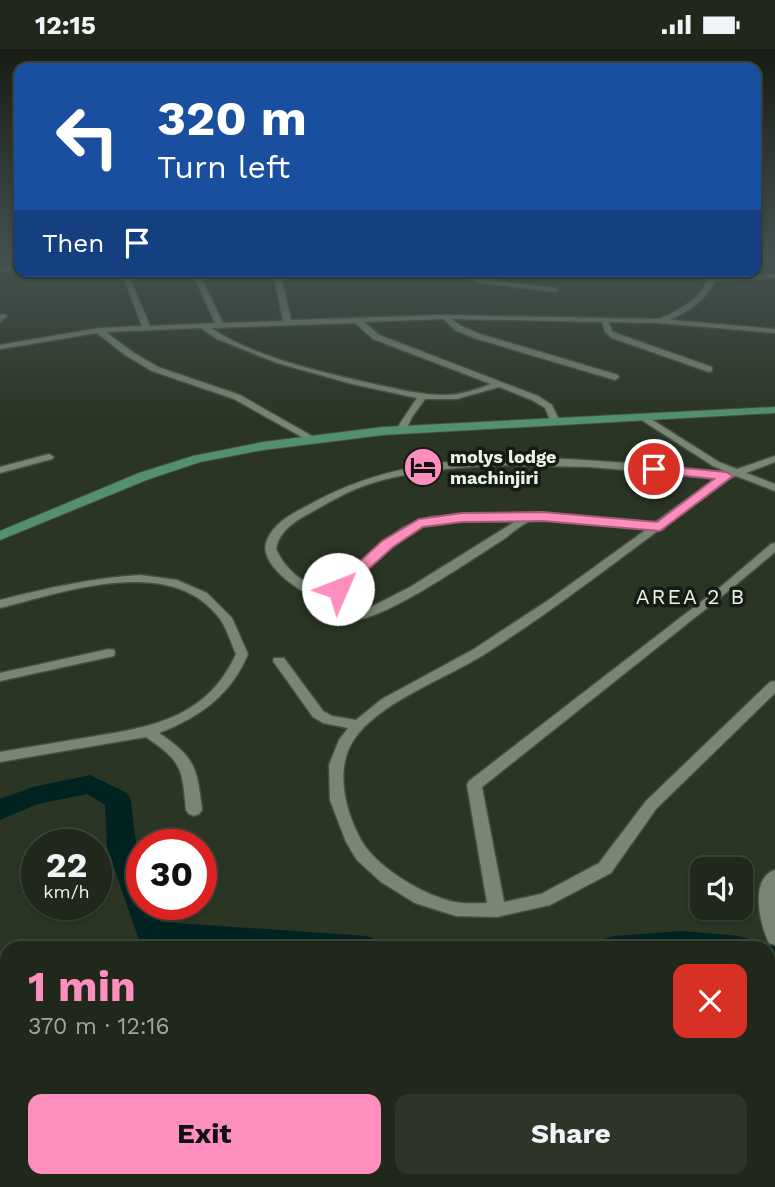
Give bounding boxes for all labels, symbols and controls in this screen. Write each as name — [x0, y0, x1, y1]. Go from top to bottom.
text: 12:15 — [35, 10, 96, 40]
text: 320 m — [157, 89, 307, 147]
icon: left — [42, 91, 133, 182]
text: Turn left — [157, 148, 290, 186]
icon: arrive — [118, 224, 156, 262]
text: Then — [42, 228, 104, 258]
pin — [624, 439, 684, 499]
hotel icon: molys lodge machinjiri — [402, 446, 444, 488]
place label: molys lodge machinjiri — [450, 446, 556, 488]
icon: arrive — [635, 450, 673, 488]
position arrow — [301, 552, 375, 626]
district label: AREA 2 B — [636, 584, 746, 609]
speed limit sign: 30 — [126, 829, 217, 920]
text: 22 — [46, 844, 87, 886]
map controls — [690, 857, 753, 920]
button: sound — [690, 857, 753, 920]
text: km/h — [43, 881, 90, 902]
text: 1 min — [28, 962, 136, 1011]
button: close — [673, 964, 747, 1038]
text: 370 m · 12:16 — [28, 1013, 170, 1040]
button: Exit — [28, 1094, 381, 1174]
button: Share — [395, 1094, 747, 1174]

